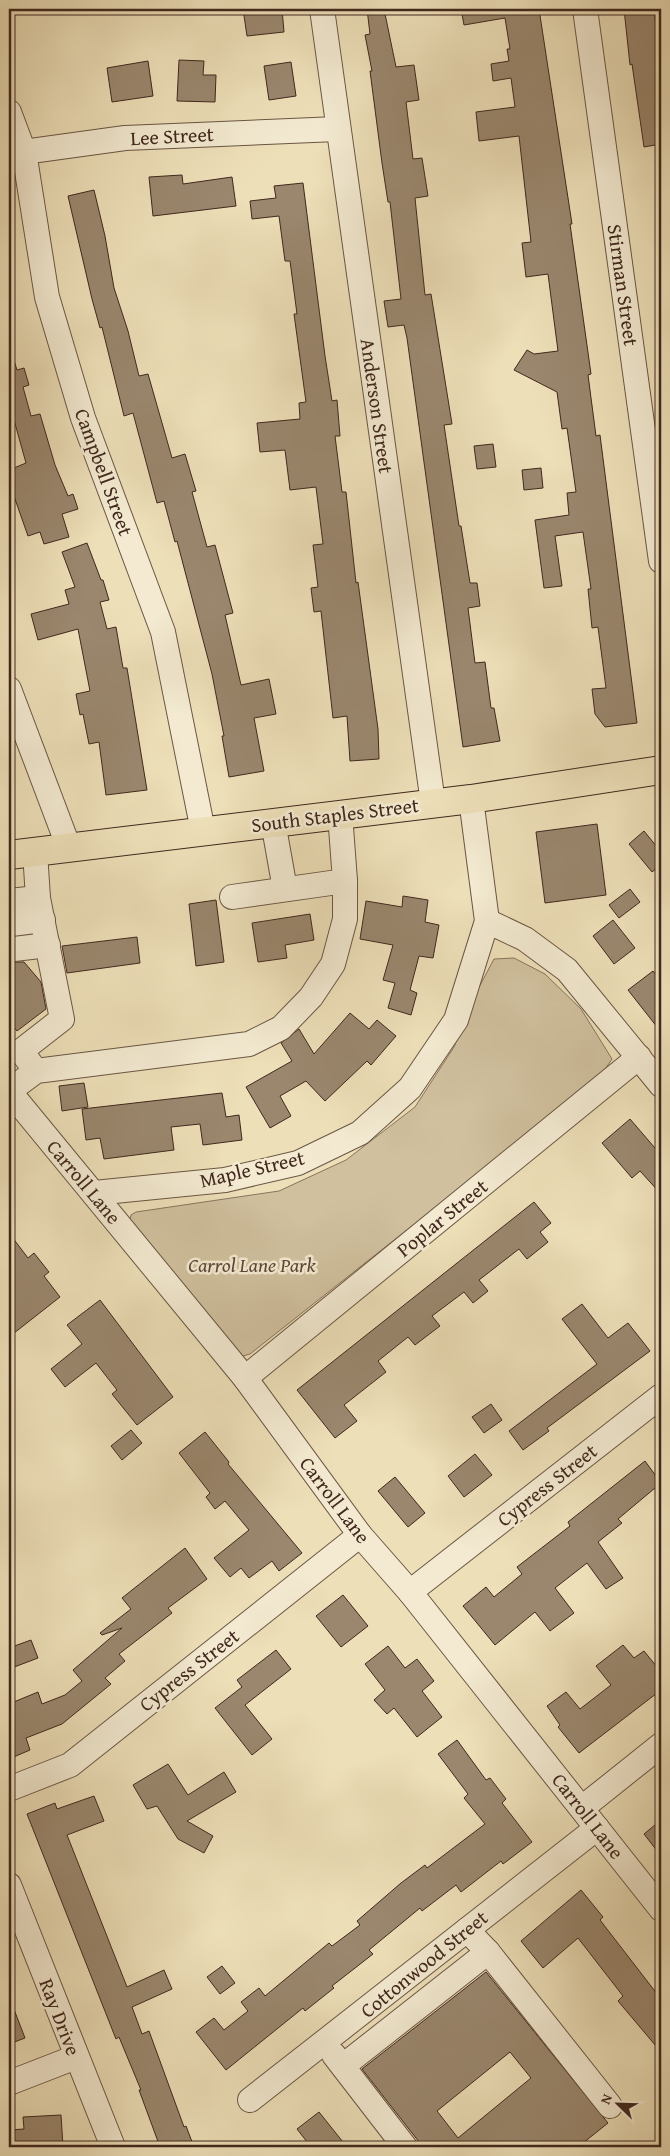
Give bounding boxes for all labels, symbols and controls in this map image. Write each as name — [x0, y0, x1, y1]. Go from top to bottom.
street label: Lee Street — [130, 119, 214, 152]
street label: Stirman Street — [601, 222, 646, 348]
street label: Anderson Street — [354, 337, 401, 475]
street label: Campbell Street — [68, 404, 141, 539]
street label: South Staples Street — [250, 790, 420, 839]
street label: Carroll Lane — [40, 1133, 128, 1230]
street label: Maple Street — [197, 1142, 307, 1195]
street label: Poplar Street — [390, 1172, 494, 1264]
park label: Carrol Lane Park — [188, 1250, 317, 1279]
street label: Cypress Street — [491, 1436, 603, 1533]
street label: Carroll Lane — [293, 1450, 378, 1549]
street label: Cypress Street — [133, 1621, 245, 1718]
street label: Carroll Lane — [546, 1767, 631, 1865]
street label: Cottonwood Street — [354, 1903, 494, 2024]
street label: Ray Drive — [33, 1974, 88, 2059]
north arrow — [592, 2078, 642, 2128]
text: N — [595, 2090, 617, 2107]

